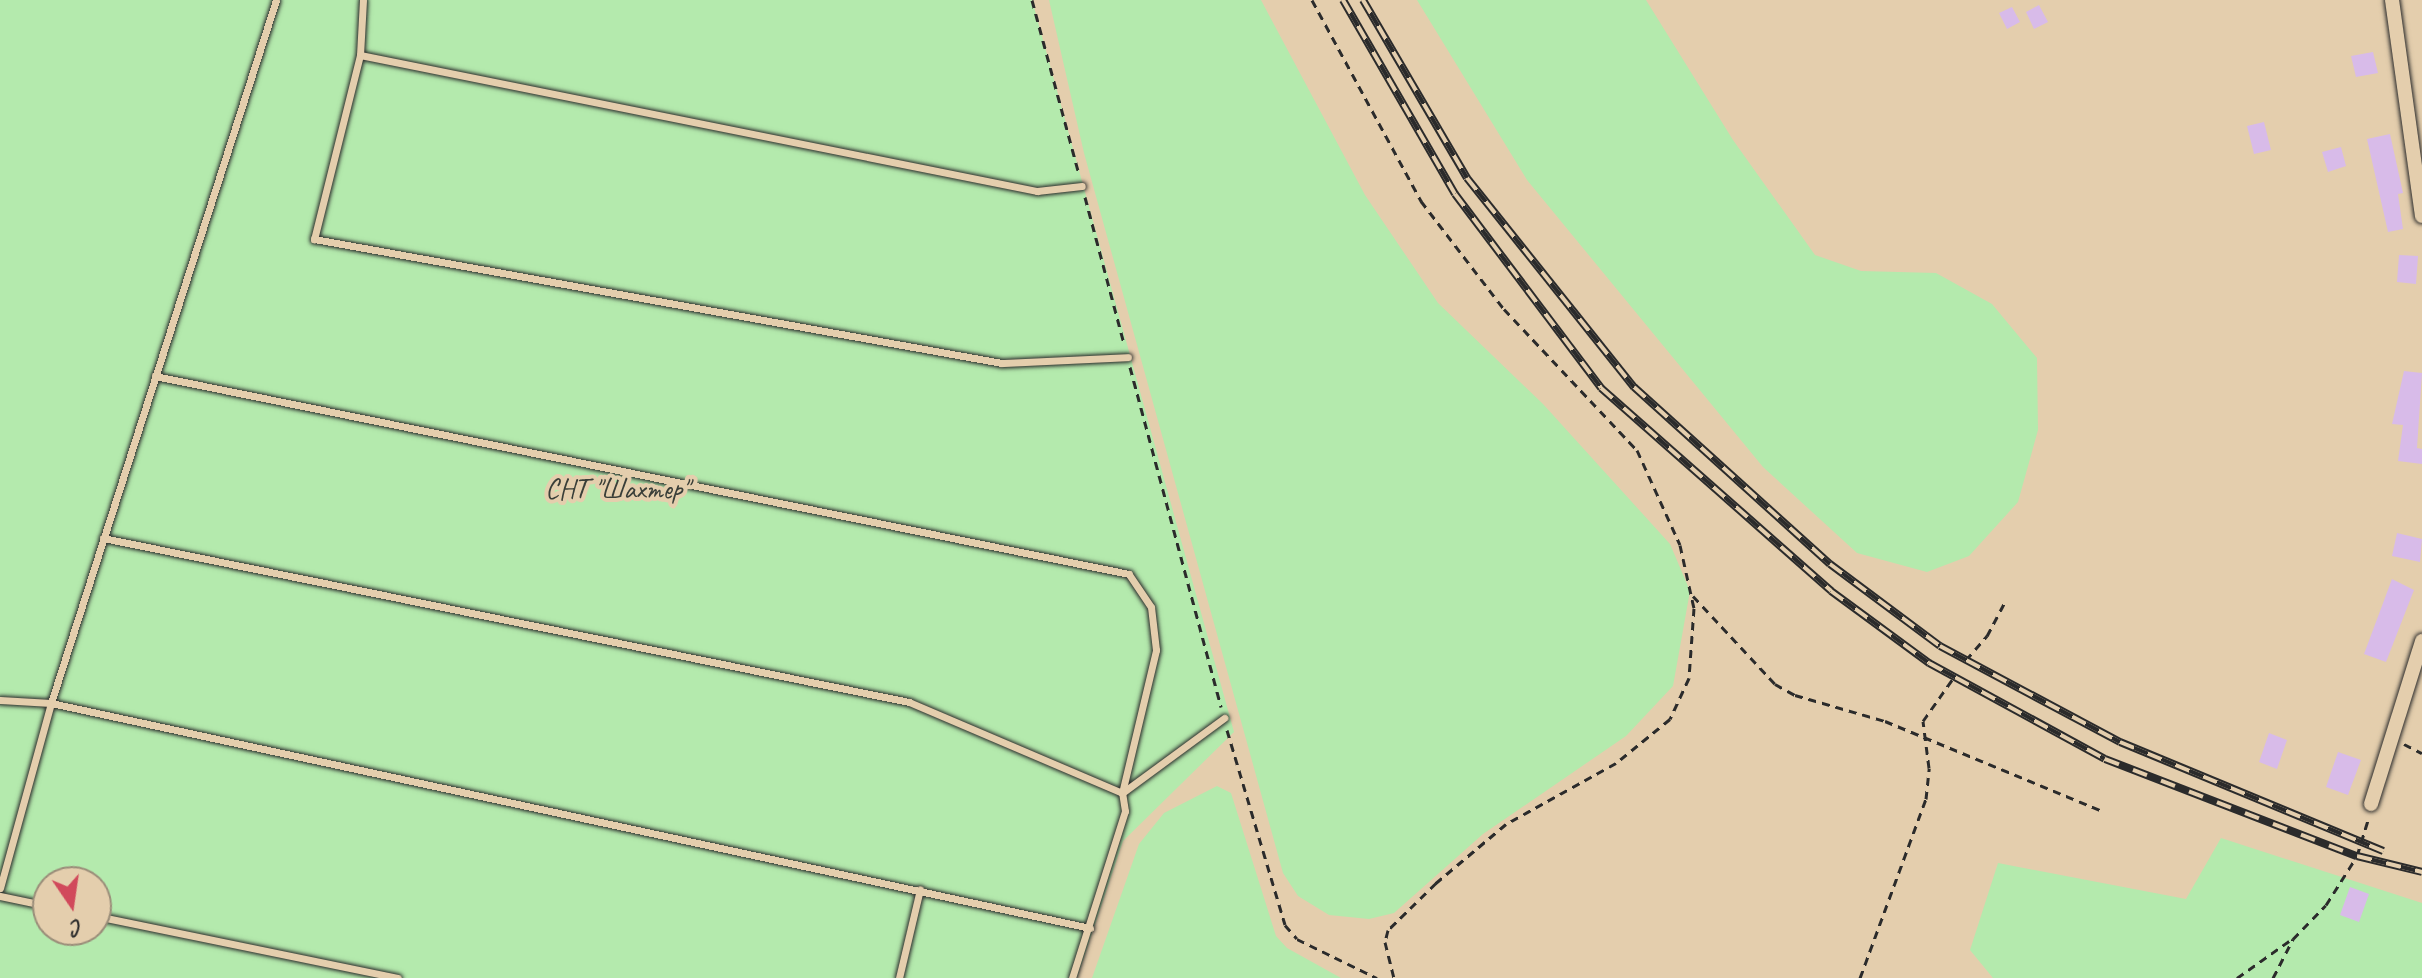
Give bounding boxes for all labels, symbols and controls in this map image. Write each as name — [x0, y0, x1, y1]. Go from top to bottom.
park label: СНТ "Шахтер" — [545, 472, 689, 506]
north arrow — [32, 866, 112, 946]
text: С — [69, 913, 85, 942]

